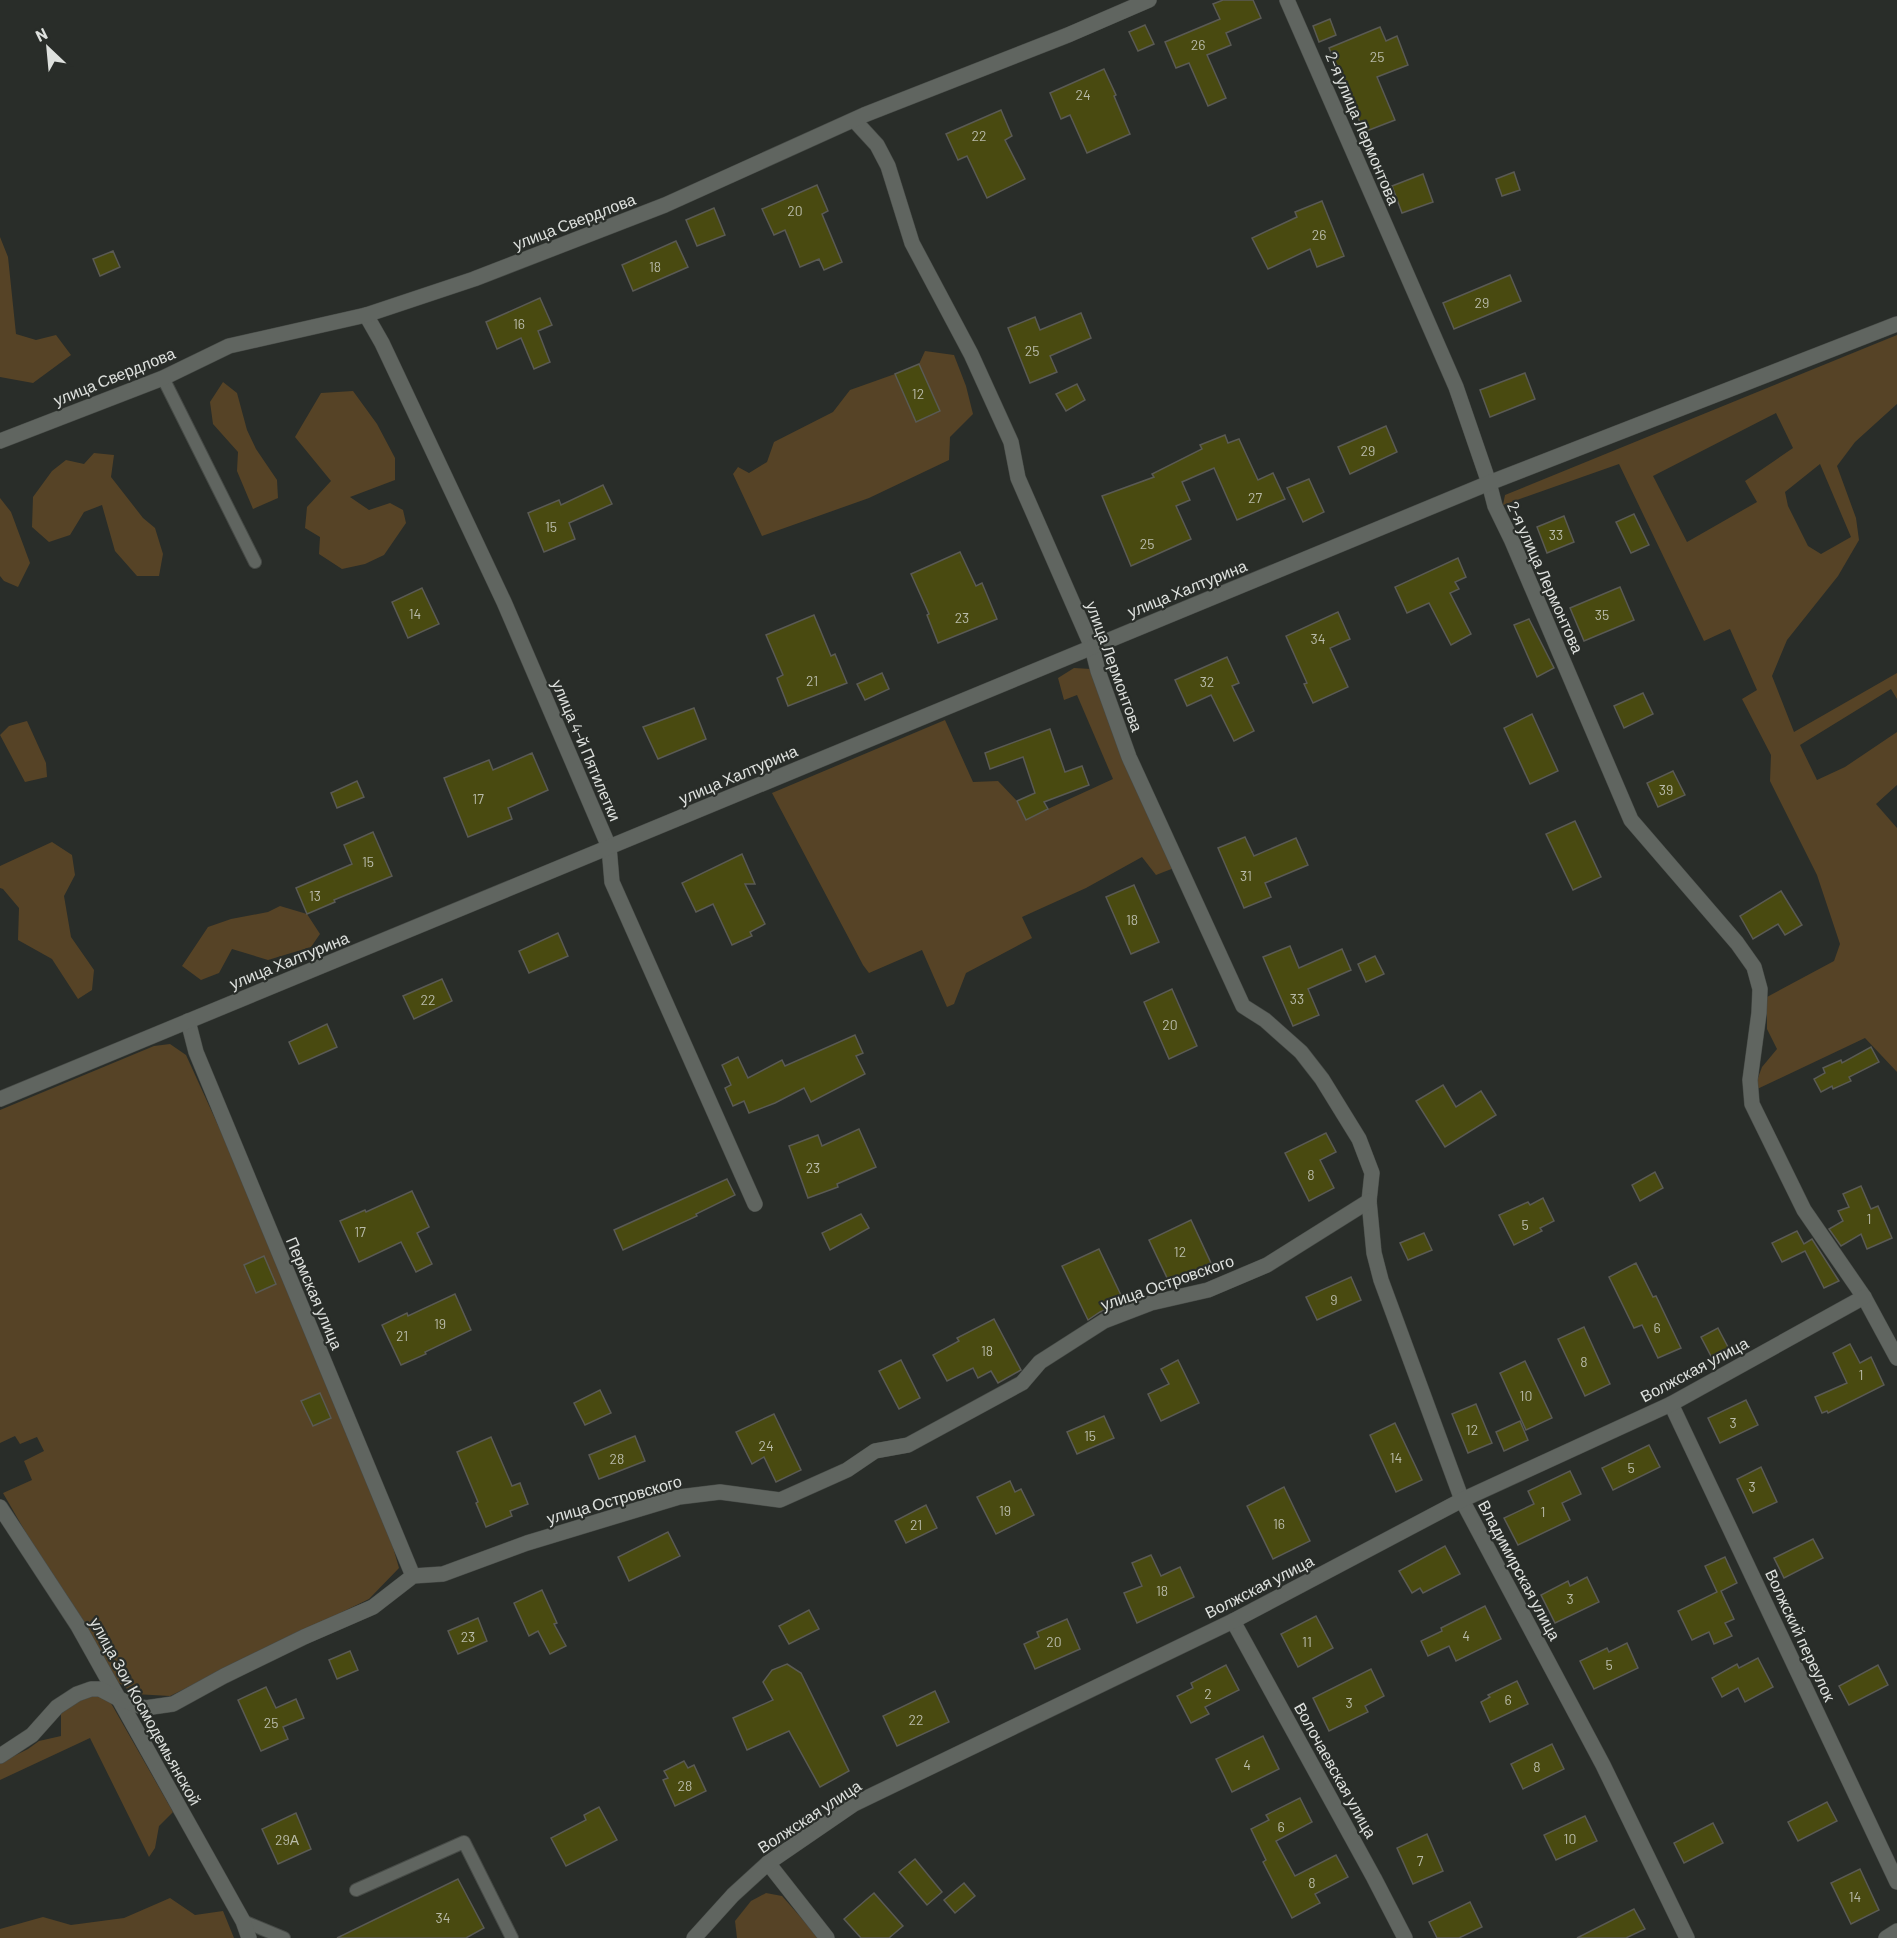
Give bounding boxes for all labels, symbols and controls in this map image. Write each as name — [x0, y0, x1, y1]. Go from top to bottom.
north arrow — [18, 18, 78, 78]
text: N — [32, 23, 50, 45]
house number: 26 — [1191, 36, 1205, 53]
house number: 25 — [1370, 48, 1384, 65]
street label: 2-я улица Лермонтова — [1322, 49, 1404, 207]
house number: 24 — [1075, 86, 1091, 103]
house number: 22 — [971, 127, 987, 144]
street label: улица Свердлова — [510, 189, 638, 253]
house number: 20 — [787, 202, 803, 219]
house number: 26 — [1312, 226, 1326, 243]
house number: 18 — [649, 258, 661, 275]
house number: 29 — [1475, 294, 1489, 311]
house number: 16 — [513, 315, 525, 332]
house number: 25 — [1025, 342, 1039, 359]
street label: улица Свердлова — [50, 343, 178, 409]
house number: 12 — [912, 385, 924, 402]
house number: 29 — [1361, 442, 1375, 459]
house number: 27 — [1248, 489, 1262, 506]
street label: 2-я улица Лермонтова — [1504, 498, 1588, 656]
house number: 15 — [545, 518, 557, 535]
house number: 33 — [1549, 526, 1563, 543]
house number: 25 — [1140, 535, 1154, 552]
street label: улица Халтурина — [1125, 555, 1250, 621]
street label: улица Лермонтова — [1083, 598, 1147, 734]
house number: 14 — [409, 605, 421, 622]
house number: 35 — [1595, 606, 1609, 623]
house number: 23 — [955, 609, 969, 626]
house number: 34 — [1311, 630, 1325, 647]
house number: 21 — [806, 672, 818, 689]
house number: 32 — [1200, 673, 1214, 690]
street label: улица 4-й Пятилетки — [549, 676, 625, 824]
street label: улица Халтурина — [676, 740, 800, 808]
house number: 39 — [1659, 781, 1673, 798]
house number: 17 — [472, 790, 484, 807]
house number: 15 — [362, 853, 374, 870]
house number: 31 — [1240, 867, 1252, 884]
house number: 13 — [309, 887, 321, 904]
house number: 18 — [1126, 911, 1138, 928]
street label: улица Халтурина — [227, 927, 352, 993]
house number: 33 — [1290, 990, 1304, 1007]
house number: 22 — [420, 991, 436, 1008]
house number: 20 — [1162, 1016, 1178, 1033]
house number: 23 — [806, 1159, 820, 1176]
house number: 8 — [1307, 1166, 1315, 1183]
house number: 1 — [1867, 1210, 1871, 1227]
house number: 5 — [1521, 1216, 1529, 1233]
house number: 17 — [354, 1223, 366, 1240]
street label: Пермская улица — [283, 1234, 347, 1352]
house number: 12 — [1174, 1243, 1186, 1260]
street label: улица Островского — [1098, 1250, 1236, 1314]
house number: 9 — [1330, 1291, 1338, 1308]
house number: 19 — [434, 1315, 446, 1332]
house number: 6 — [1653, 1319, 1661, 1336]
house number: 21 — [396, 1327, 408, 1344]
street label: Волжская улица — [1637, 1333, 1751, 1405]
house number: 18 — [981, 1342, 993, 1359]
house number: 8 — [1580, 1353, 1588, 1370]
house number: 1 — [1859, 1366, 1863, 1383]
house number: 10 — [1520, 1387, 1532, 1404]
house number: 3 — [1729, 1414, 1737, 1431]
house number: 12 — [1466, 1421, 1478, 1438]
house number: 15 — [1084, 1427, 1096, 1444]
house number: 24 — [758, 1437, 774, 1454]
house number: 14 — [1390, 1449, 1402, 1466]
house number: 28 — [610, 1450, 624, 1467]
house number: 5 — [1627, 1459, 1635, 1476]
street label: улица Островского — [544, 1471, 684, 1527]
house number: 3 — [1748, 1478, 1756, 1495]
street label: Владимирская улица — [1475, 1497, 1565, 1643]
house number: 19 — [999, 1502, 1011, 1519]
house number: 1 — [1541, 1503, 1545, 1520]
house number: 16 — [1273, 1515, 1285, 1532]
house number: 21 — [910, 1516, 922, 1533]
street label: Волжская улица — [1202, 1550, 1317, 1622]
street label: Волжский переулок — [1762, 1566, 1840, 1705]
house number: 18 — [1156, 1582, 1168, 1599]
house number: 3 — [1566, 1590, 1574, 1607]
street label: улица Зои Космодемьянской — [86, 1614, 206, 1808]
house number: 4 — [1462, 1627, 1470, 1644]
house number: 23 — [461, 1628, 475, 1645]
house number: 20 — [1046, 1633, 1062, 1650]
house number: 11 — [1302, 1633, 1312, 1650]
house number: 5 — [1605, 1656, 1613, 1673]
house number: 2 — [1204, 1685, 1212, 1702]
house number: 6 — [1504, 1691, 1512, 1708]
house number: 3 — [1345, 1694, 1353, 1711]
street label: Волочаевская улица — [1291, 1699, 1381, 1841]
house number: 22 — [908, 1711, 924, 1728]
house number: 25 — [264, 1714, 278, 1731]
house number: 4 — [1243, 1756, 1251, 1773]
house number: 8 — [1533, 1758, 1541, 1775]
street label: Волжская улица — [754, 1775, 864, 1856]
house number: 28 — [678, 1777, 692, 1794]
house number: 6 — [1277, 1818, 1285, 1835]
house number: 10 — [1564, 1830, 1576, 1847]
house number: 29А — [275, 1831, 300, 1848]
house number: 7 — [1417, 1852, 1424, 1869]
house number: 8 — [1308, 1874, 1316, 1891]
house number: 14 — [1849, 1888, 1861, 1905]
house number: 34 — [436, 1909, 450, 1926]

